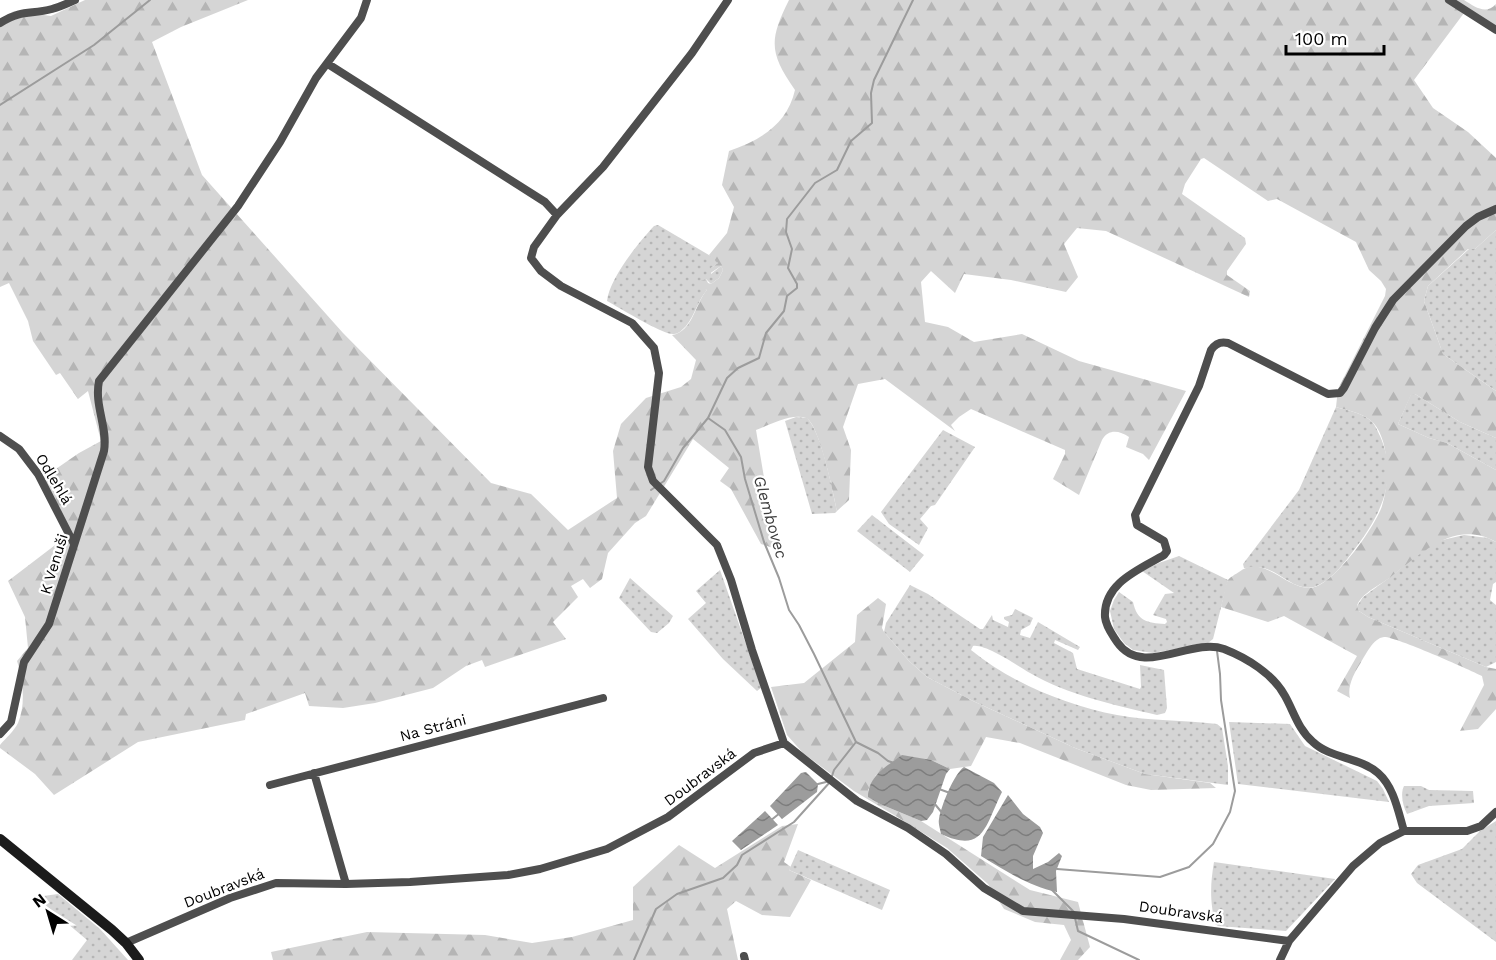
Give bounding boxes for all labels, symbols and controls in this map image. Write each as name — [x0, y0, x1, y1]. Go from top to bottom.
scale bar — [1286, 18, 1384, 56]
text: 100 m — [1295, 28, 1348, 49]
street label: Odlehlá — [32, 450, 76, 508]
water label: Glembovec — [750, 474, 791, 561]
street label: K Venuši — [36, 532, 72, 596]
street label: Na Stráni — [398, 711, 468, 745]
street label: Doubravská — [661, 744, 740, 810]
street label: Doubravská — [181, 864, 267, 912]
north arrow — [18, 882, 78, 942]
text: N — [29, 889, 50, 912]
street label: Doubravská — [1138, 897, 1225, 927]

